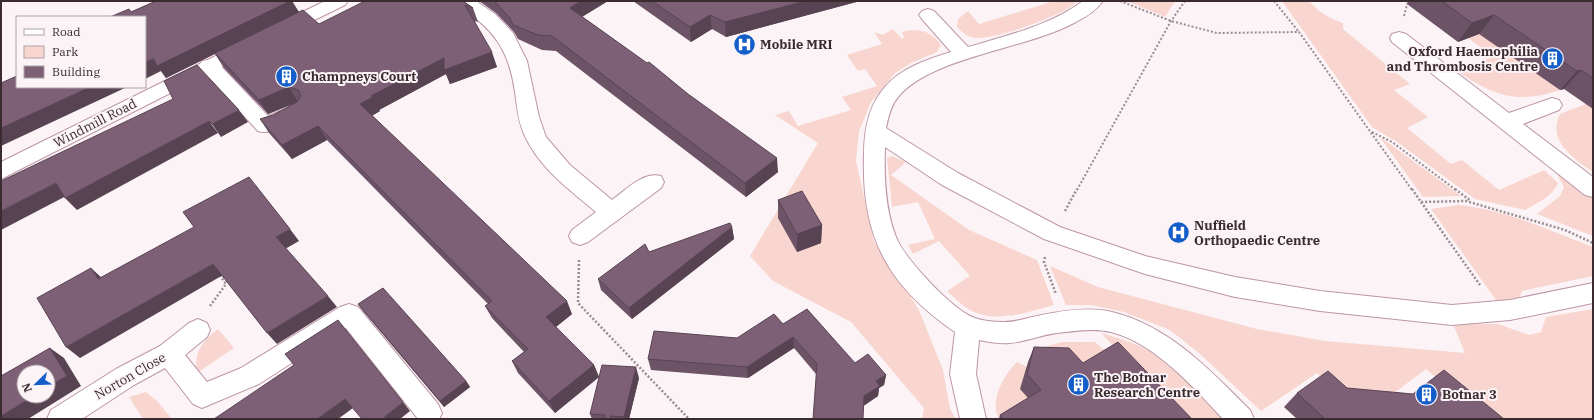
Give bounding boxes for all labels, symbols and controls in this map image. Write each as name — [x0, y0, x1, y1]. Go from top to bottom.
legend — [16, 16, 146, 88]
text: Road — [52, 24, 81, 39]
hospital icon: Mobile MRI — [731, 31, 757, 57]
place label: Mobile MRI — [760, 36, 833, 53]
place label: Oxford Haemophilia and Thrombosis Centre — [1387, 43, 1539, 75]
text: Park — [52, 44, 78, 59]
building icon: Oxford Haemophilia and Thrombosis Centre — [1540, 45, 1566, 71]
building icon: Champneys Court — [274, 63, 300, 89]
text: Building — [52, 64, 100, 79]
place label: Champneys Court — [302, 68, 416, 85]
street label: Windmill Road — [51, 95, 139, 151]
place label: Nuffield Orthopaedic Centre — [1194, 217, 1320, 249]
hospital icon: Nuffield Orthopaedic Centre — [1165, 219, 1191, 245]
street label: Norton Close — [91, 349, 169, 403]
north arrow — [16, 364, 56, 404]
place label: The Botnar Research Centre — [1094, 369, 1200, 401]
building icon: The Botnar Research Centre — [1065, 371, 1091, 397]
text: N — [19, 381, 35, 395]
building icon: Botnar 3 — [1414, 381, 1440, 407]
place label: Botnar 3 — [1442, 386, 1497, 403]

